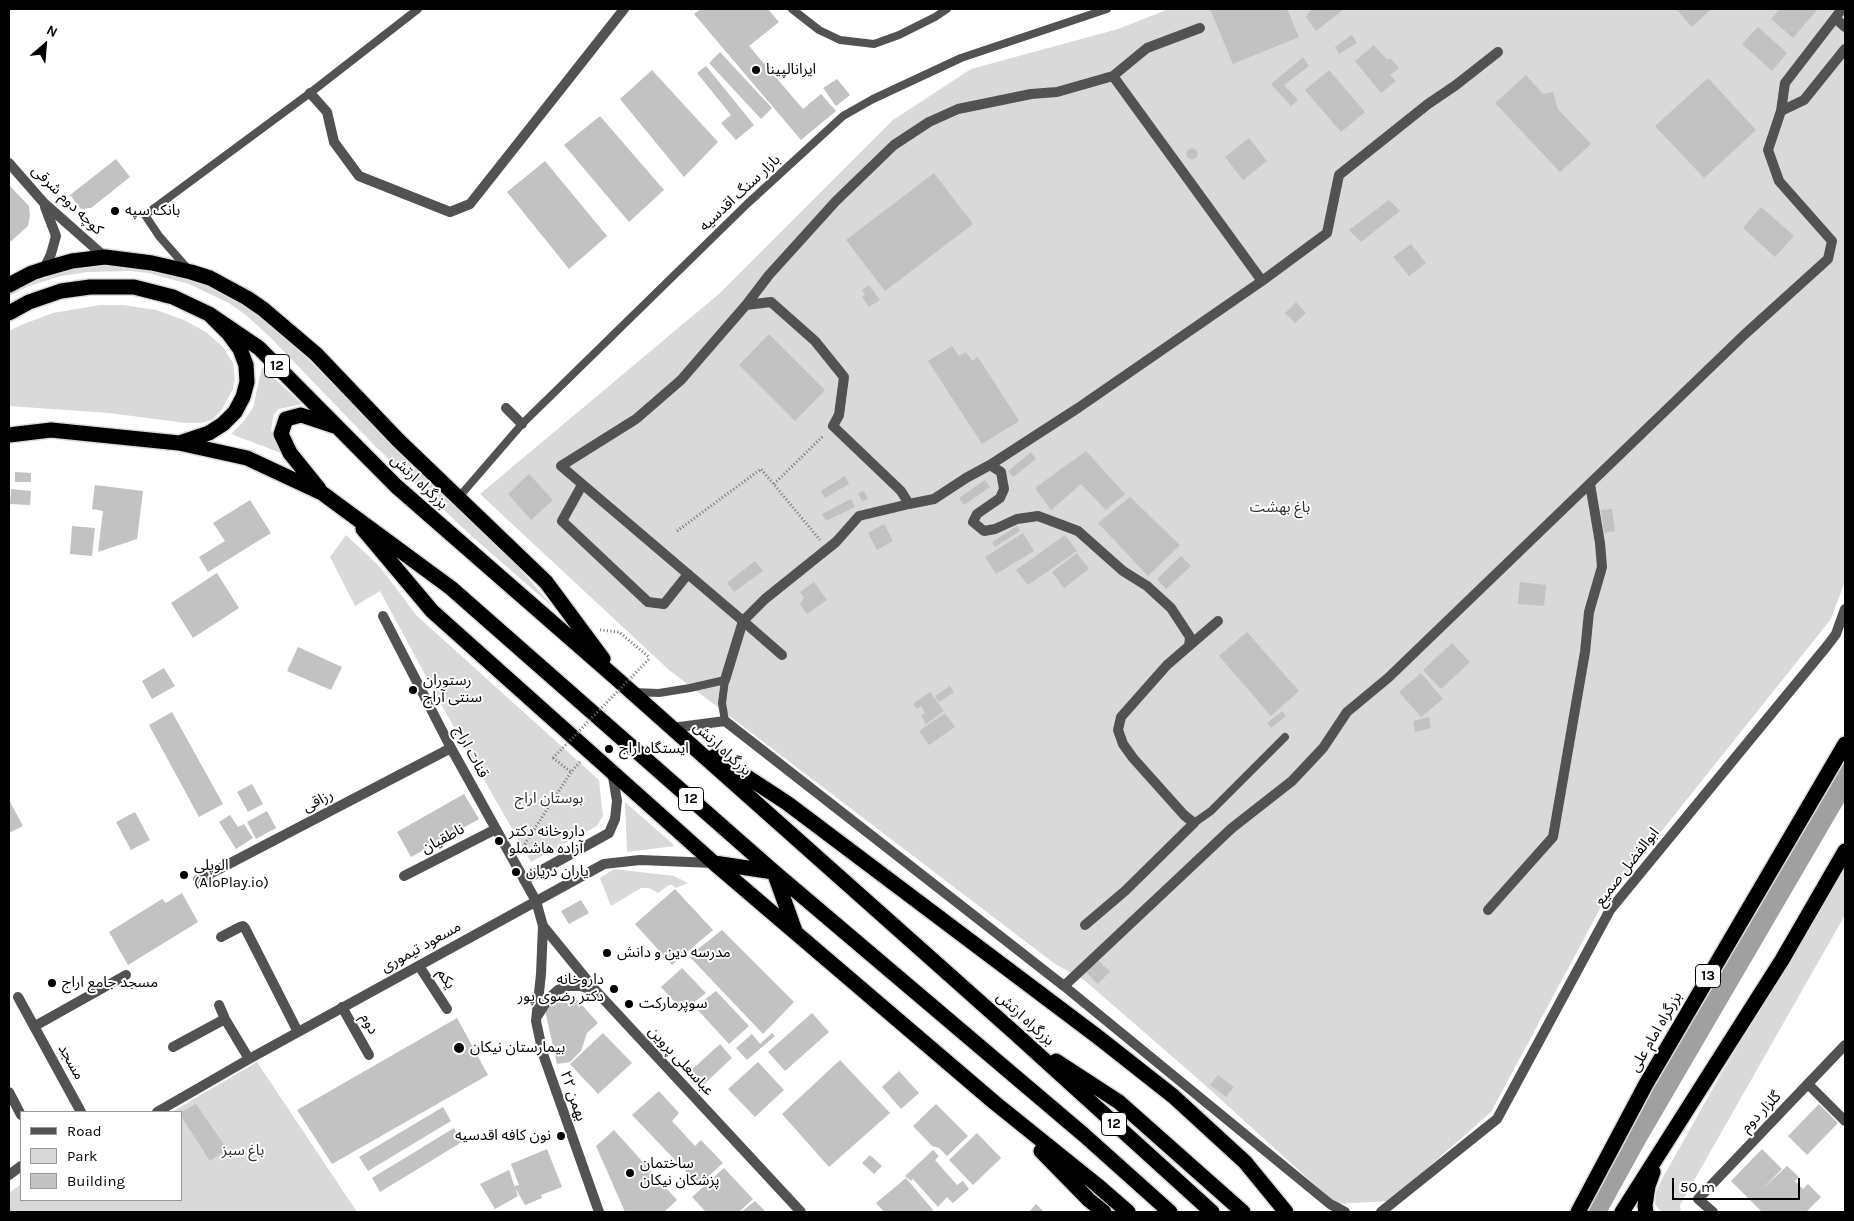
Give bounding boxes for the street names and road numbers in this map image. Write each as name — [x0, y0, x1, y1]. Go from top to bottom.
street label: بازار سنگ اقدسیه — [696, 151, 784, 235]
street label: کوچه دوم شرقی — [27, 161, 107, 239]
road number: 12 — [264, 354, 290, 378]
street label: بزرگراه ارتش — [387, 451, 451, 513]
street label: بزرگراه ارتش — [689, 718, 755, 780]
street label: قنات اراج — [450, 723, 492, 781]
street label: رزاقی — [300, 786, 336, 816]
road number: 12 — [678, 788, 704, 811]
street label: ناطقیان — [418, 820, 468, 858]
street label: ابوالفضل صمیع — [1591, 824, 1663, 910]
street label: مسعود تیموری — [378, 918, 464, 976]
road number: 13 — [1696, 964, 1720, 988]
street label: یکم — [433, 966, 459, 992]
street label: بزرگراه ارتش — [992, 988, 1058, 1050]
street label: بزرگراه امام علی — [1626, 989, 1686, 1075]
street label: دوم — [356, 1010, 382, 1038]
street label: عباسعلی پروین — [644, 1023, 718, 1099]
street label: مسجد — [54, 1041, 88, 1083]
street label: ۲۲ بهمن — [556, 1068, 590, 1124]
street label: گلزار دوم — [1737, 1088, 1785, 1136]
road number: 12 — [1102, 1112, 1126, 1136]

